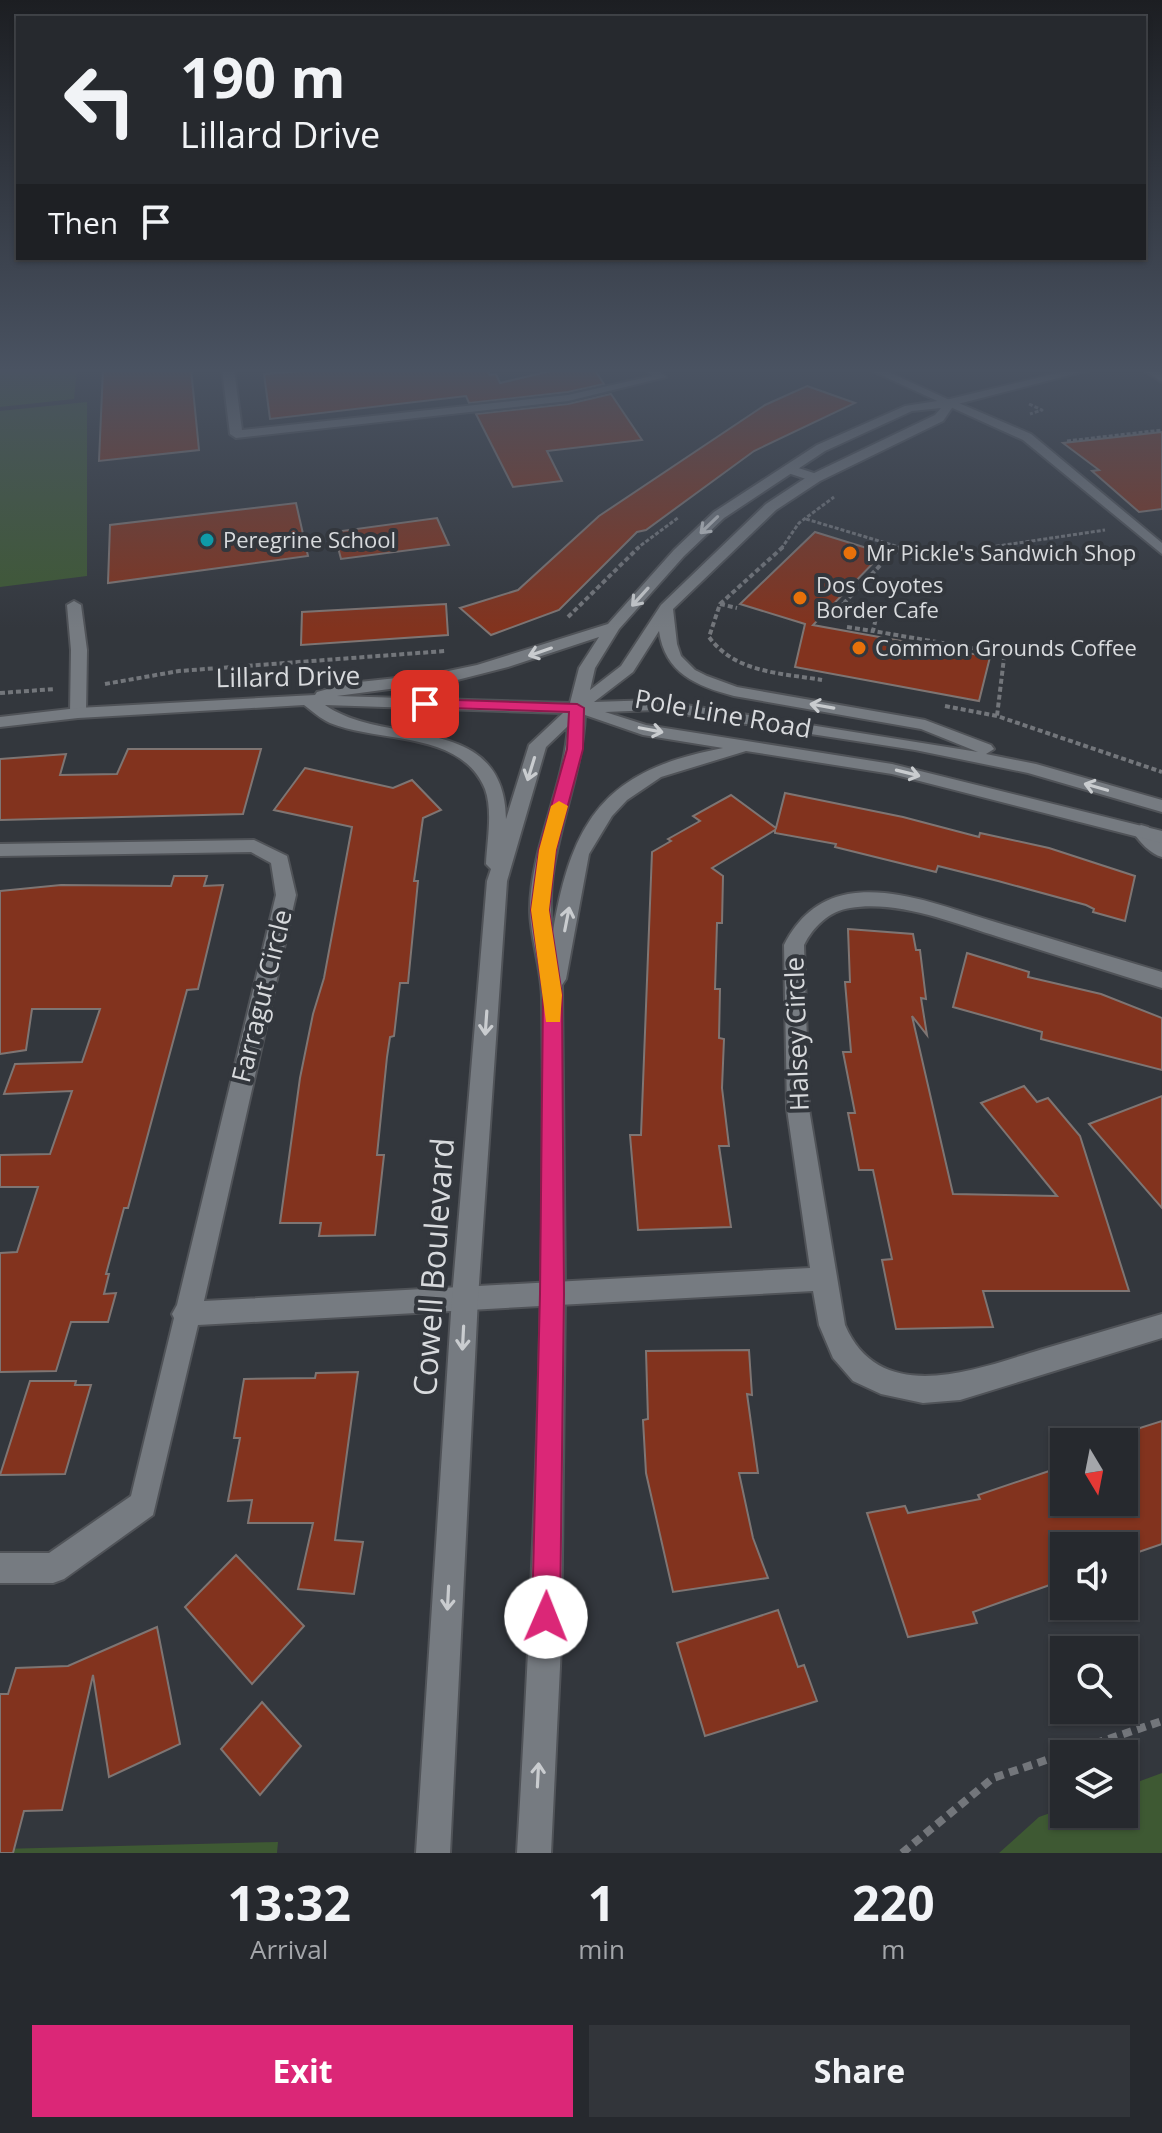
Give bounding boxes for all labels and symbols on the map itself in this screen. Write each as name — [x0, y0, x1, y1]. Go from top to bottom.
one-way arrow — [699, 515, 719, 534]
place label: Peregrine School — [223, 524, 396, 554]
marker: Peregrine School — [198, 531, 216, 549]
place label: Mr Pickle's Sandwich Shop — [866, 537, 1136, 567]
marker: Mr Pickle's Sandwich Shop — [841, 544, 859, 562]
place label: Dos Coyotes Border Cafe — [816, 569, 943, 624]
one-way arrow — [631, 587, 649, 607]
marker: Dos Coyotes Border Cafe — [791, 589, 809, 607]
place label: Common Grounds Coffee — [875, 632, 1137, 662]
marker: Common Grounds Coffee — [850, 639, 868, 657]
one-way arrow — [527, 646, 552, 661]
street label: Lillard Drive — [215, 657, 361, 695]
pin — [391, 670, 459, 738]
street label: Pole Line Road — [632, 680, 814, 746]
one-way arrow — [810, 698, 835, 713]
one-way arrow — [638, 724, 664, 739]
one-way arrow — [523, 755, 538, 781]
one-way arrow — [894, 766, 920, 781]
one-way arrow — [1083, 779, 1109, 794]
street label: Farragut Circle — [222, 906, 300, 1086]
one-way arrow — [561, 906, 576, 932]
street label: Halsey Circle — [775, 956, 817, 1112]
one-way arrow — [478, 1009, 493, 1036]
street label: Cowell Boulevard — [402, 1136, 463, 1397]
one-way arrow — [455, 1324, 470, 1351]
north arrow — [1050, 1428, 1138, 1516]
position arrow — [504, 1575, 588, 1659]
one-way arrow — [440, 1584, 455, 1611]
one-way arrow — [531, 1762, 546, 1789]

